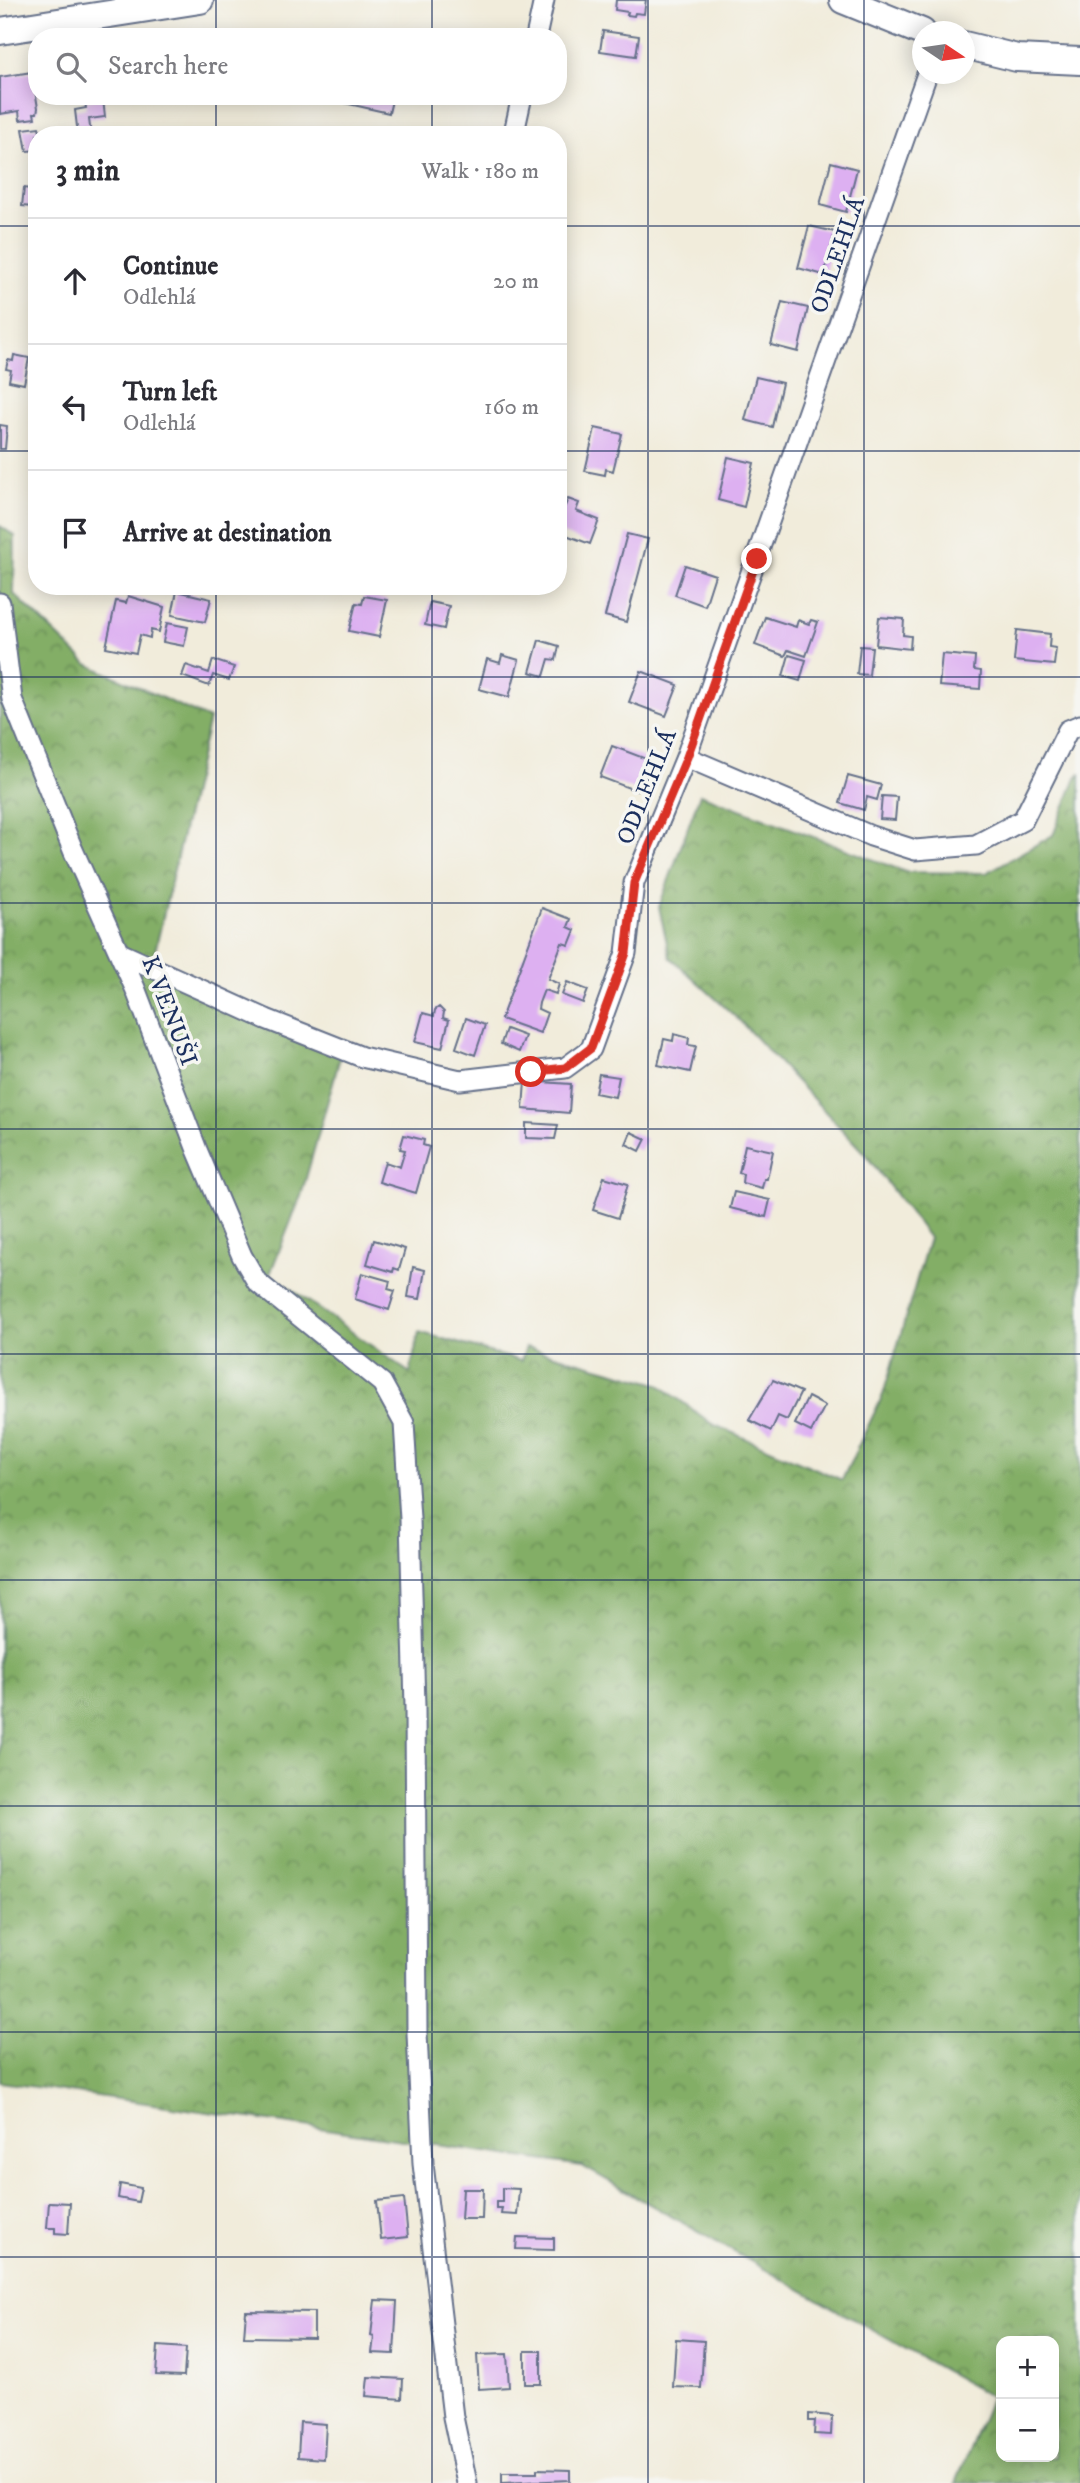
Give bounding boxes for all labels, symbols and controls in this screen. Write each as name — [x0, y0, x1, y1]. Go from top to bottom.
north arrow — [912, 21, 975, 84]
search box — [28, 28, 567, 105]
icon: search — [52, 48, 90, 86]
text: Search here — [108, 50, 228, 83]
text: 3 min — [56, 153, 120, 190]
text: Walk · 180 m — [421, 157, 539, 186]
street label: ODLEHLÁ — [803, 192, 872, 317]
text: Continue — [123, 250, 218, 283]
icon: ahead — [56, 262, 94, 300]
text: 20 m — [493, 267, 539, 296]
text: Odlehlá — [123, 283, 196, 312]
text: Turn left — [123, 376, 217, 409]
icon: left — [56, 388, 94, 426]
text: 160 m — [484, 393, 539, 422]
text: Odlehlá — [123, 409, 196, 438]
icon: arrive — [56, 514, 94, 552]
text: Arrive at destination — [123, 517, 332, 550]
route end — [741, 543, 772, 574]
street label: ODLEHLÁ — [609, 724, 684, 849]
street label: K VENUŠI — [134, 952, 205, 1070]
route start — [515, 1056, 546, 1087]
map controls — [996, 2336, 1059, 2462]
button: + — [996, 2336, 1059, 2399]
button: − — [996, 2399, 1059, 2462]

